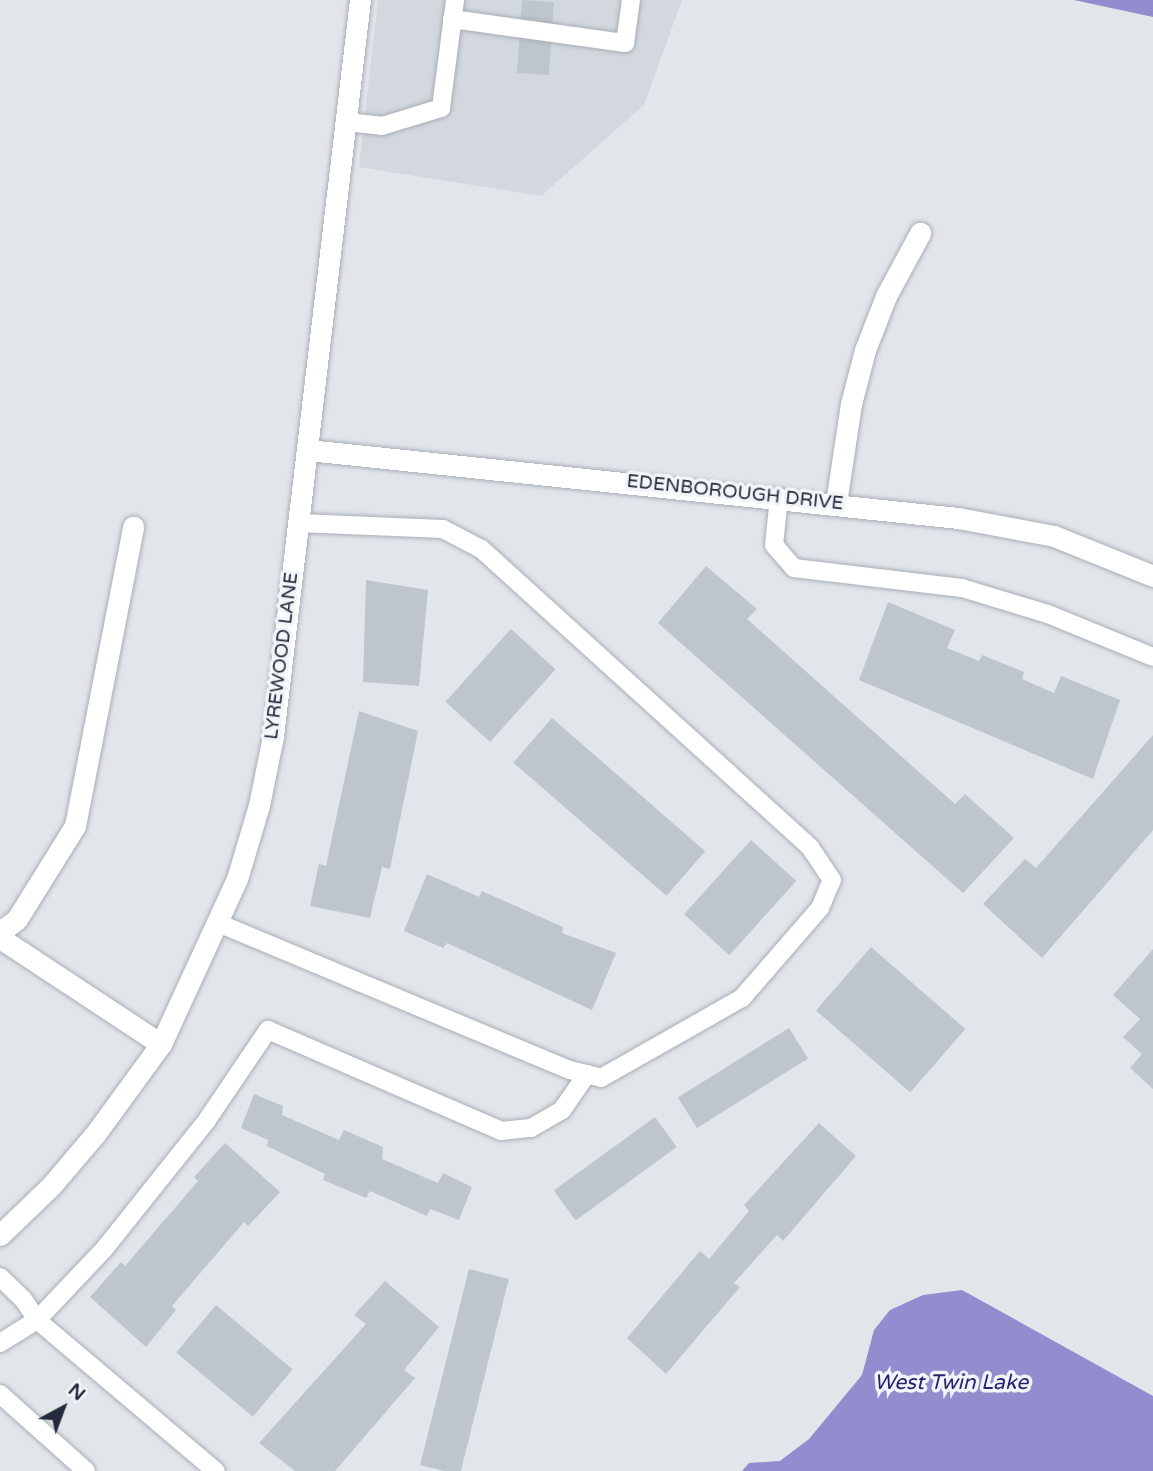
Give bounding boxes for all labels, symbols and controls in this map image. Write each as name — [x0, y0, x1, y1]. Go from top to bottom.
street label: EDENBOROUGH DRIVE — [625, 470, 845, 516]
street label: LYREWOOD LANE — [260, 571, 304, 741]
water label: West Twin Lake — [874, 1370, 1028, 1396]
north arrow — [28, 1373, 98, 1443]
text: N — [64, 1379, 90, 1405]

